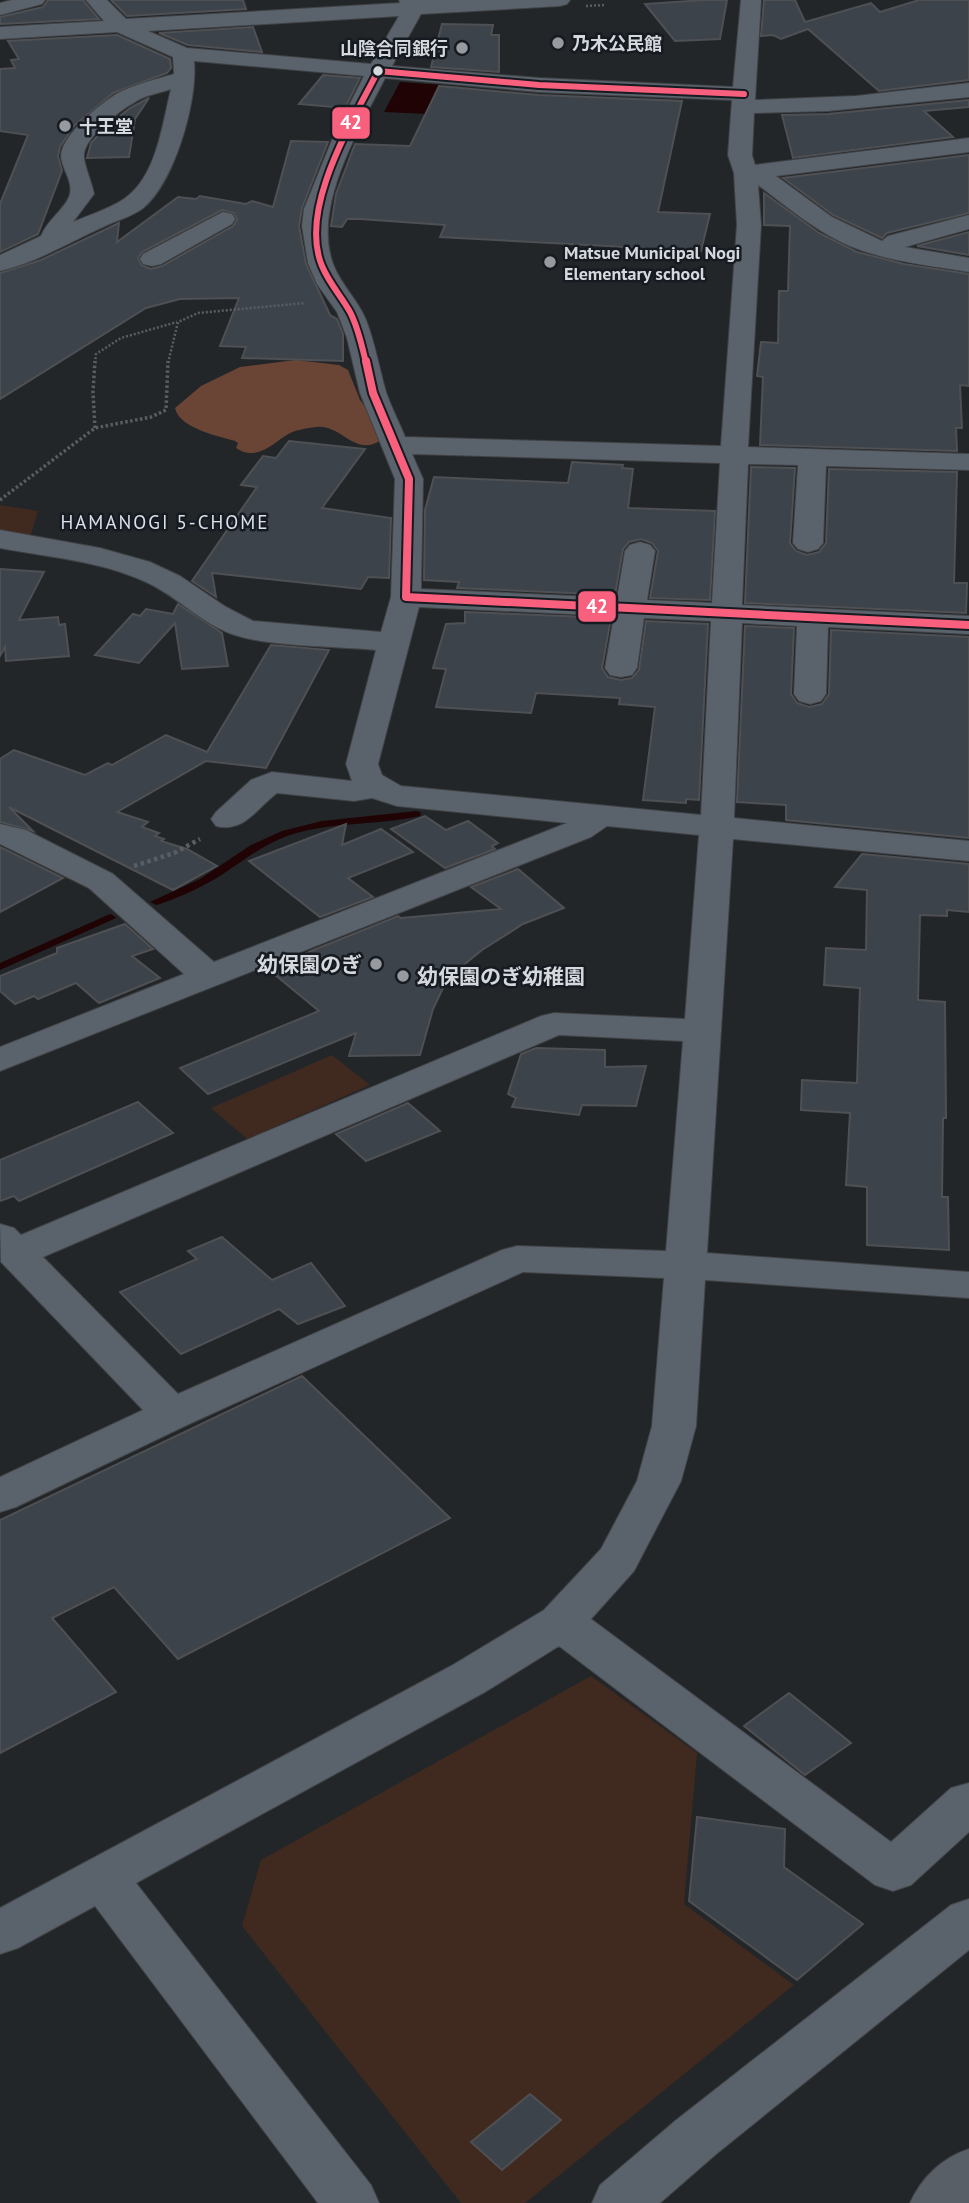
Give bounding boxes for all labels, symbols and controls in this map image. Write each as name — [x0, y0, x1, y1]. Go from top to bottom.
place label: 乃木公民館 — [572, 32, 662, 55]
marker: 乃木公民館 — [550, 35, 566, 51]
place label: 山陰合同銀行 — [340, 37, 448, 60]
marker: 山陰合同銀行 — [454, 40, 470, 56]
unlabelled marker — [371, 64, 385, 78]
line badge: 42 — [331, 106, 371, 140]
text: 42 — [340, 110, 362, 134]
place label: 十王堂 — [79, 115, 133, 138]
marker: 十王堂 — [57, 118, 73, 134]
place label: Matsue Municipal Nogi Elementary school — [564, 241, 740, 285]
marker: Matsue Municipal Nogi Elementary school — [542, 254, 558, 270]
district label: HAMANOGI 5-CHOME — [60, 510, 270, 534]
line badge: 42 — [577, 590, 617, 623]
text: 42 — [586, 594, 608, 618]
place label: 幼保園のぎ — [257, 951, 362, 978]
marker: 幼保園のぎ — [368, 956, 384, 972]
place label: 幼保園のぎ幼稚園 — [417, 963, 585, 990]
marker: 幼保園のぎ幼稚園 — [395, 968, 411, 984]

